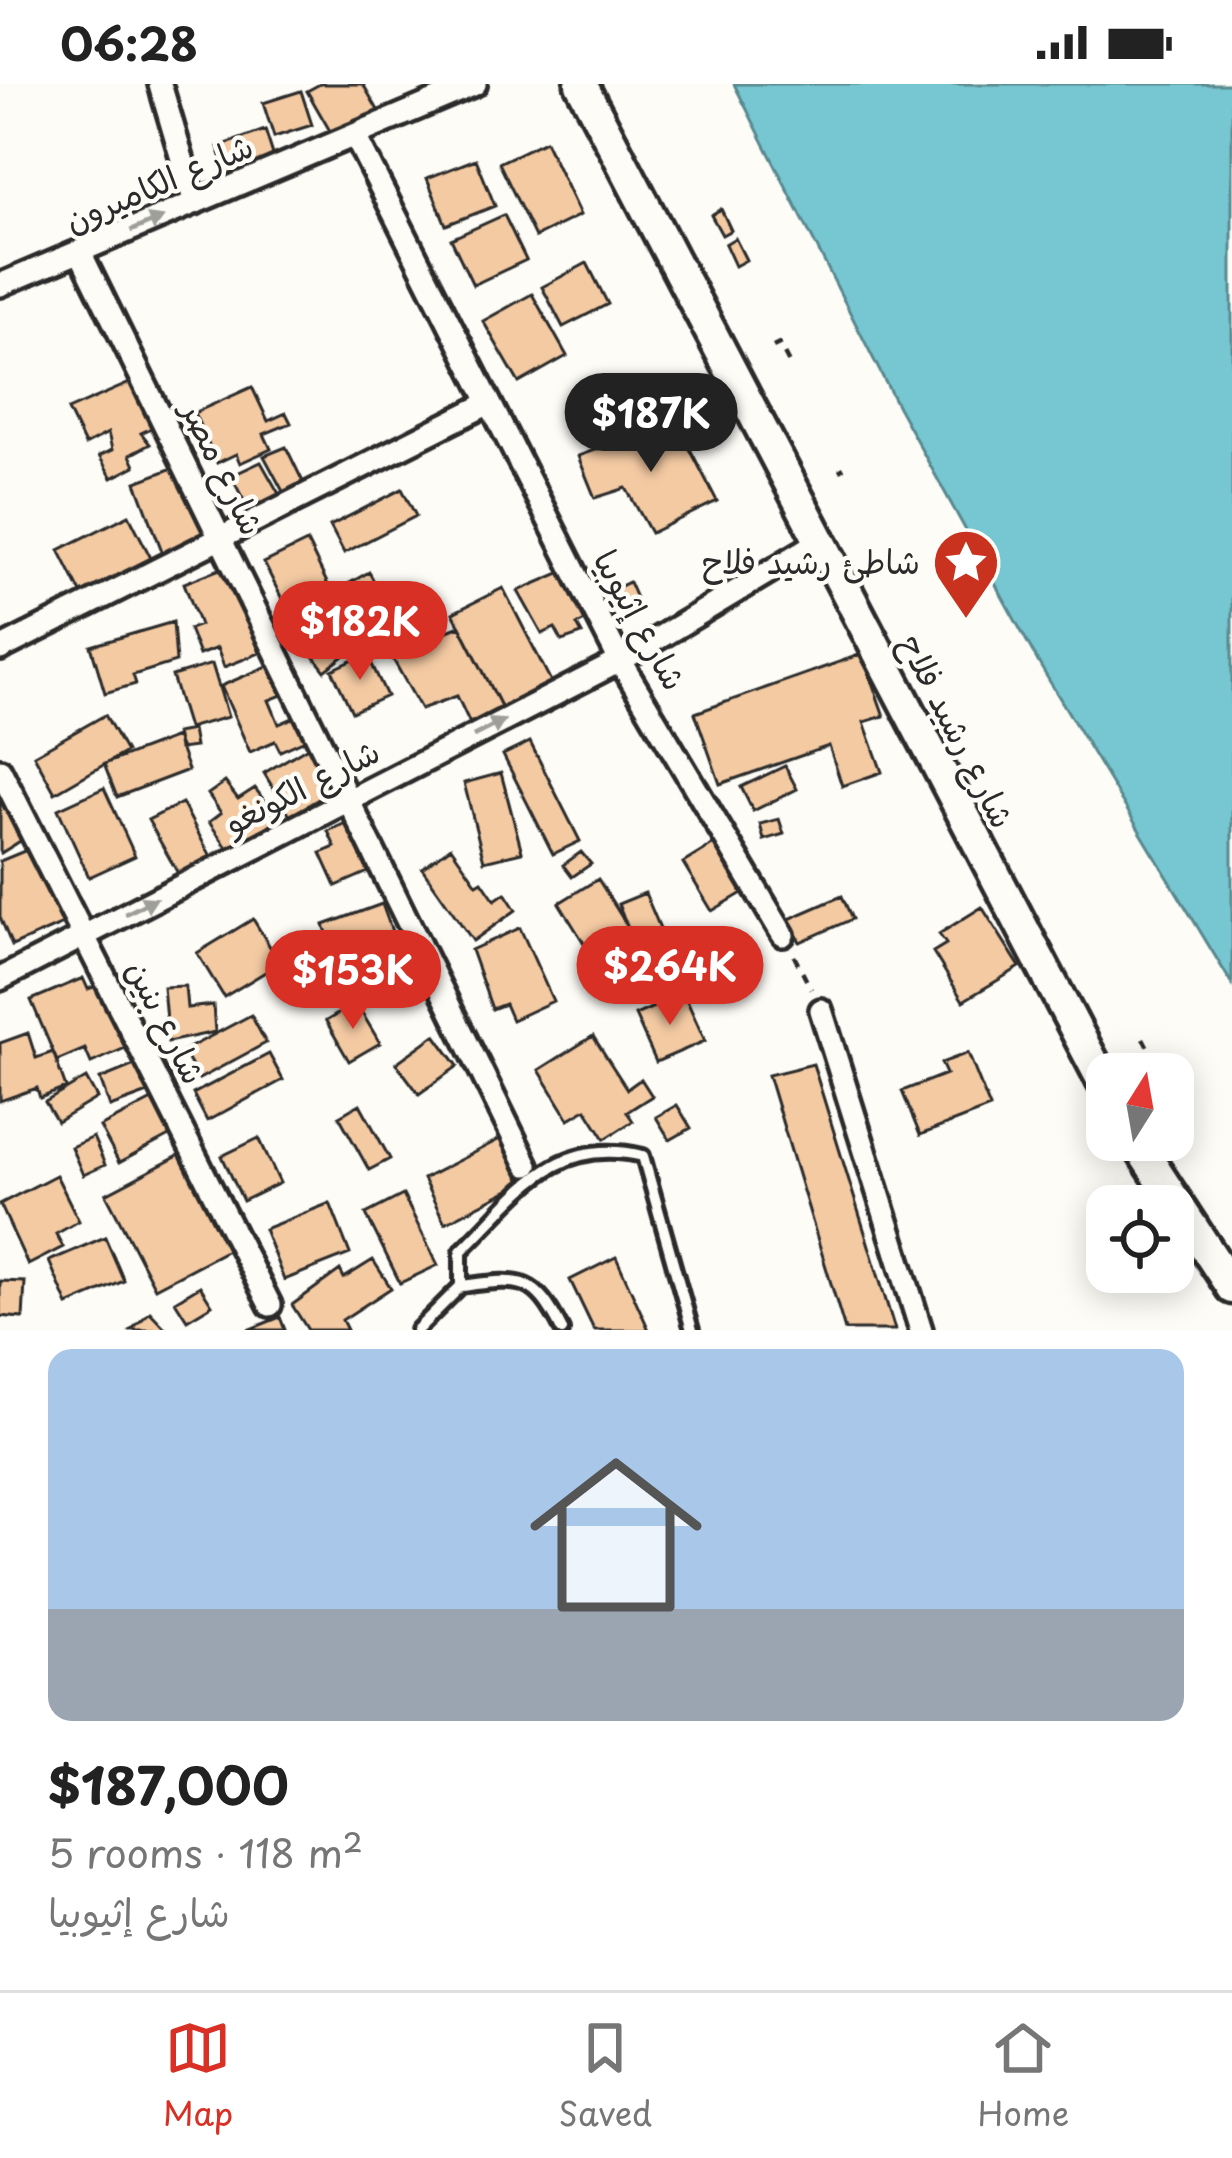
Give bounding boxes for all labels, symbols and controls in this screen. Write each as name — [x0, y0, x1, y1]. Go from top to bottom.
text: 06:28 — [60, 8, 198, 76]
street label: شارع الكاميرون — [56, 119, 261, 244]
one-way arrow — [129, 214, 165, 233]
pin: $187K — [567, 373, 735, 475]
text: $187K — [592, 382, 710, 441]
street label: شارع مصر — [169, 389, 279, 543]
place icon: شاطئ رشيد فلاح — [931, 527, 1001, 621]
place label: شاطئ رشيد فلاح — [702, 535, 920, 585]
street label: شارع إثيوبيا — [582, 540, 701, 699]
pin: $182K — [276, 581, 444, 683]
text: $182K — [300, 590, 420, 649]
street label: شارع رشيد فلاح — [887, 624, 1029, 836]
one-way arrow — [471, 719, 506, 739]
street label: شارع الكونغو — [213, 725, 388, 848]
one-way arrow — [124, 896, 159, 916]
pin: $264K — [586, 926, 754, 1028]
pin: $153K — [269, 930, 437, 1032]
text: $264K — [604, 935, 737, 994]
text: $153K — [292, 939, 414, 998]
street label: شارع بنين — [114, 950, 220, 1092]
north arrow — [1086, 1053, 1194, 1161]
map controls — [1086, 1053, 1194, 1293]
button: locate — [1086, 1185, 1194, 1293]
icon: home — [508, 1427, 724, 1643]
text: $187,000 — [48, 1745, 289, 1822]
text: 5 rooms · 118 m² — [48, 1822, 363, 1881]
text: شارع إثيوبيا — [48, 1881, 230, 1940]
tab: Map — [163, 2015, 233, 2137]
tab: Saved — [559, 2015, 652, 2137]
tab: Home — [978, 2015, 1069, 2137]

